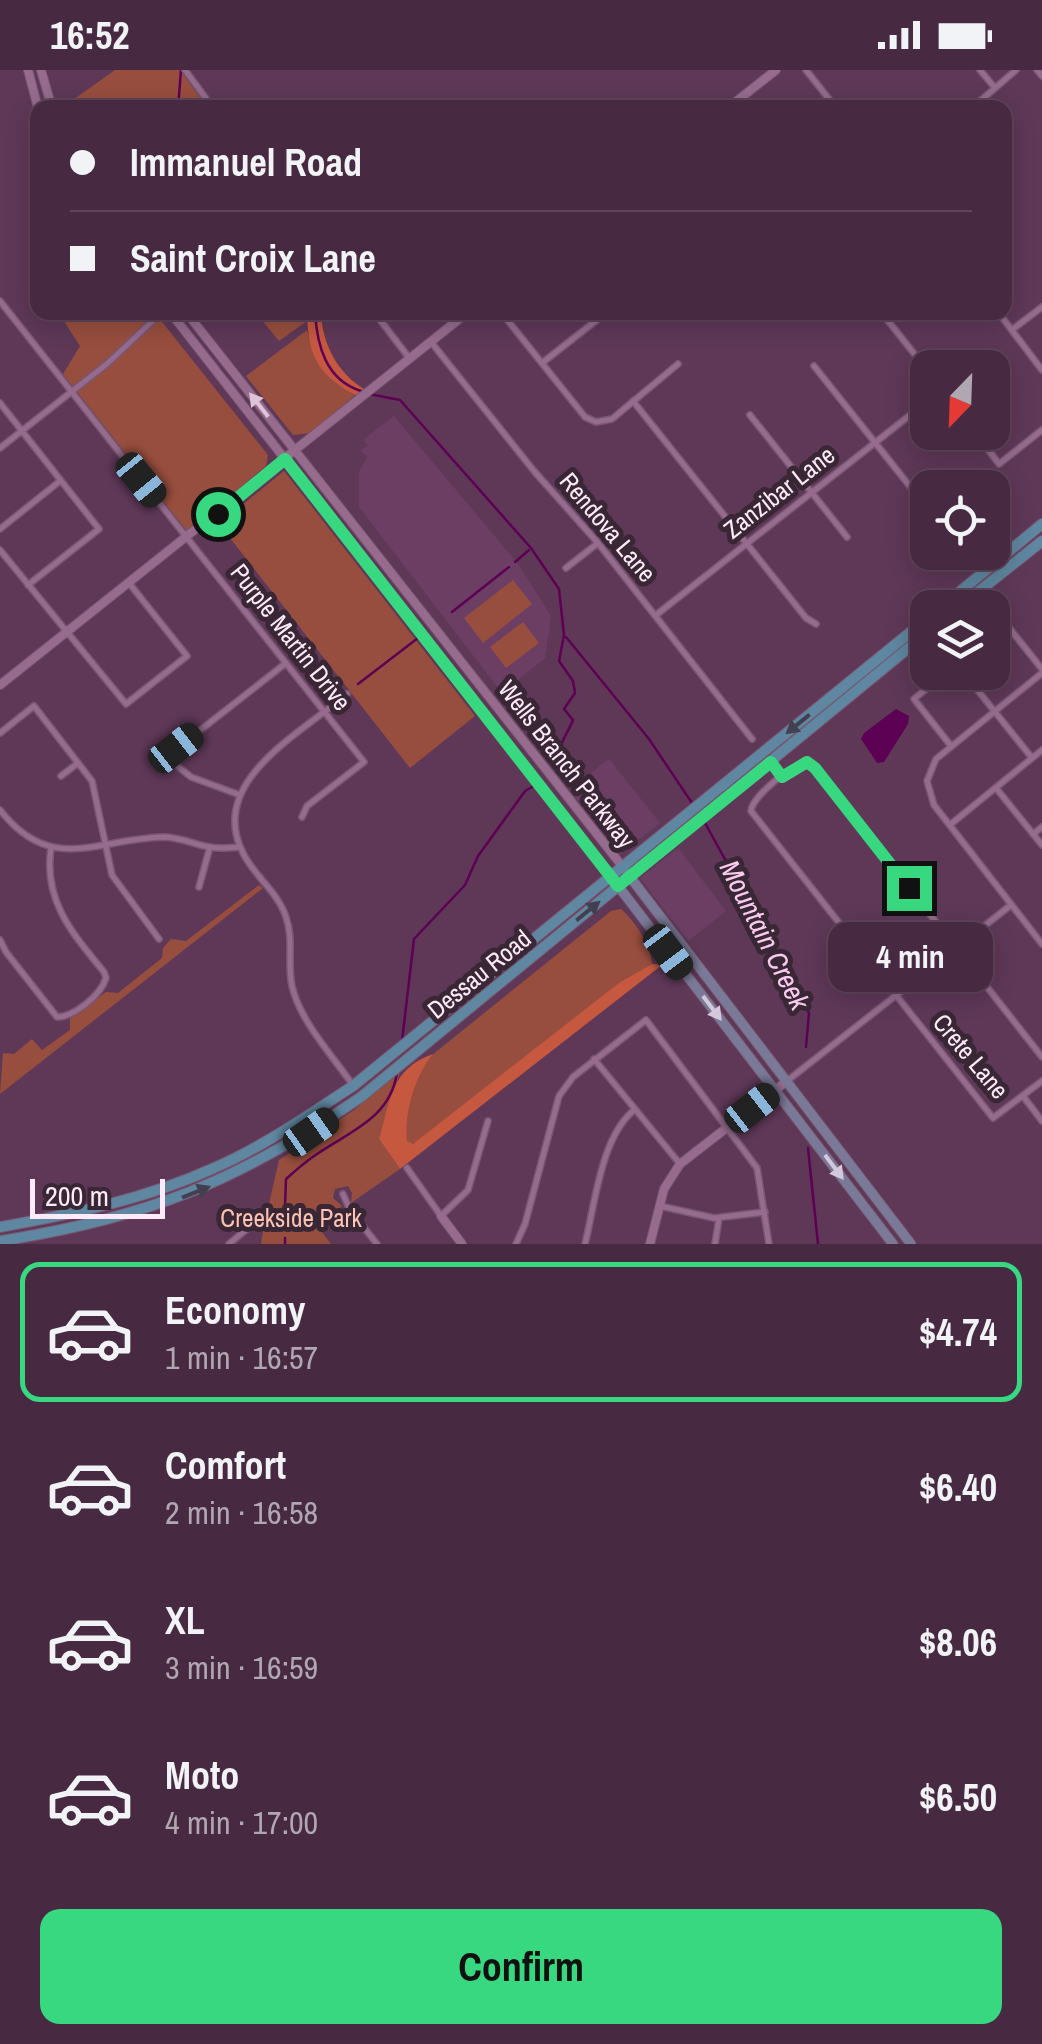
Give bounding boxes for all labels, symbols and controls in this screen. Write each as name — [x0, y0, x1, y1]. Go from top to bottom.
text: 16:52 — [50, 10, 130, 61]
text: Immanuel Road — [130, 137, 362, 188]
text: Saint Croix Lane — [130, 233, 376, 284]
north arrow — [910, 350, 1010, 450]
map controls — [910, 350, 1010, 690]
one-way arrow — [249, 392, 270, 417]
street label: Zanzibar Lane — [716, 438, 842, 546]
car — [110, 447, 172, 513]
street label: Rendova Lane — [552, 465, 664, 589]
button: locate — [910, 470, 1010, 570]
route start — [196, 492, 241, 537]
street label: Purple Martin Drive — [223, 557, 359, 717]
button: layers — [910, 590, 1010, 690]
street label: Wells Branch Parkway — [491, 673, 644, 856]
one-way arrow — [785, 713, 810, 734]
car — [143, 718, 209, 778]
water label: Mountain Creek — [711, 854, 820, 1018]
route end — [887, 866, 932, 911]
one-way arrow — [576, 901, 601, 922]
car — [638, 919, 698, 985]
street label: Dessau Road — [420, 922, 538, 1026]
callout: 4 min — [826, 923, 992, 993]
text: 4 min — [876, 935, 945, 978]
one-way arrow — [701, 996, 722, 1021]
street label: Crete Lane — [925, 1006, 1017, 1106]
car — [719, 1078, 785, 1138]
car — [278, 1103, 344, 1161]
one-way arrow — [823, 1154, 843, 1180]
scale bar — [30, 1174, 165, 1218]
text: 200 m — [45, 1177, 109, 1215]
one-way arrow — [181, 1183, 211, 1199]
park label: Creekside Park — [220, 1201, 362, 1235]
text: Economy — [165, 1285, 305, 1336]
icon: car — [45, 1287, 135, 1377]
text: $4.74 — [919, 1307, 997, 1358]
text: 1 min · 16:57 — [165, 1336, 318, 1379]
text: Comfort — [165, 1440, 286, 1491]
icon: car — [45, 1442, 135, 1532]
text: $6.40 — [919, 1462, 997, 1513]
text: 2 min · 16:58 — [165, 1491, 318, 1534]
text: XL — [165, 1595, 205, 1646]
icon: car — [45, 1597, 135, 1687]
text: $8.06 — [919, 1617, 997, 1668]
text: 3 min · 16:59 — [165, 1646, 318, 1689]
text: Moto — [165, 1750, 239, 1801]
icon: car — [45, 1752, 135, 1842]
text: $6.50 — [919, 1772, 997, 1823]
text: 4 min · 17:00 — [165, 1801, 318, 1844]
button: Confirm — [40, 1909, 1002, 2024]

